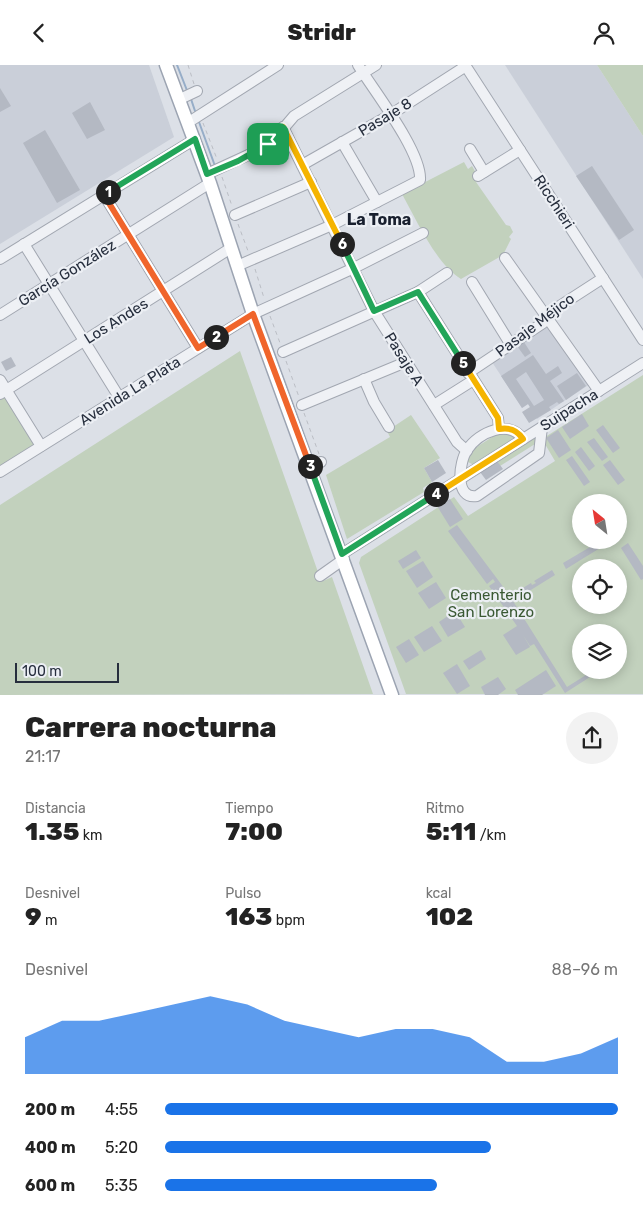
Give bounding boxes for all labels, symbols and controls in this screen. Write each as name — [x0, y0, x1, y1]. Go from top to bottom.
icon: back — [25, 19, 53, 47]
text: Stridr — [287, 19, 356, 46]
icon: person — [590, 19, 618, 47]
street label: Pasaje 8 — [355, 94, 415, 140]
pin — [247, 123, 289, 165]
icon: arrive — [254, 130, 282, 158]
street label: Ricchieri — [530, 172, 578, 232]
pin: 1 — [96, 179, 120, 205]
text: 1 — [105, 184, 112, 201]
district label: La Toma — [347, 210, 411, 229]
pin: 6 — [330, 231, 354, 257]
street label: García González — [15, 236, 119, 310]
text: 6 — [338, 236, 347, 253]
street label: Pasaje Méjico — [492, 289, 578, 361]
street label: Los Andes — [81, 294, 152, 348]
pin: 2 — [204, 325, 228, 349]
text: 2 — [212, 329, 221, 346]
street label: Pasaje A — [381, 329, 427, 389]
pin: 5 — [450, 351, 476, 375]
street label: Avenida La Plata — [76, 353, 184, 429]
text: 5 — [459, 355, 468, 372]
street label: Suipacha — [537, 385, 601, 435]
pin: 3 — [298, 453, 322, 479]
text: 3 — [306, 458, 315, 475]
pin: 4 — [424, 481, 448, 507]
text: 4 — [432, 486, 441, 503]
north arrow — [572, 494, 628, 549]
map controls — [572, 494, 627, 679]
button: locate — [572, 559, 627, 614]
park label: Cementerio San Lorenzo — [448, 586, 534, 621]
button: layers — [572, 624, 627, 679]
scale bar — [15, 659, 119, 683]
text: 100 m — [22, 663, 62, 680]
text: Carrera nocturna — [25, 711, 277, 744]
button: share — [566, 712, 618, 764]
text: 21:17 — [25, 747, 60, 766]
text: Distancia — [25, 800, 86, 817]
text: Tiempo — [225, 800, 273, 817]
text: Ritmo — [426, 800, 464, 817]
text: 1.35 — [25, 817, 79, 846]
text: 7:00 — [225, 817, 283, 846]
text: 5:11 — [426, 817, 476, 846]
text: km — [79, 827, 103, 844]
text: /km — [476, 827, 506, 844]
text: Desnivel — [25, 885, 80, 902]
text: Pulso — [225, 885, 261, 902]
text: kcal — [426, 885, 451, 902]
text: 9 — [25, 902, 42, 931]
text: 163 — [225, 902, 272, 931]
text: 102 — [426, 902, 473, 931]
text: m — [42, 912, 57, 929]
text: bpm — [272, 912, 305, 929]
text: Desnivel — [25, 960, 88, 979]
text: 88–96 m — [552, 960, 618, 979]
text: 200 m — [25, 1100, 75, 1119]
text: 4:55 — [105, 1100, 138, 1119]
text: 400 m — [25, 1138, 76, 1157]
text: 5:20 — [105, 1138, 138, 1157]
text: 600 m — [25, 1176, 75, 1195]
text: 5:35 — [105, 1176, 138, 1195]

